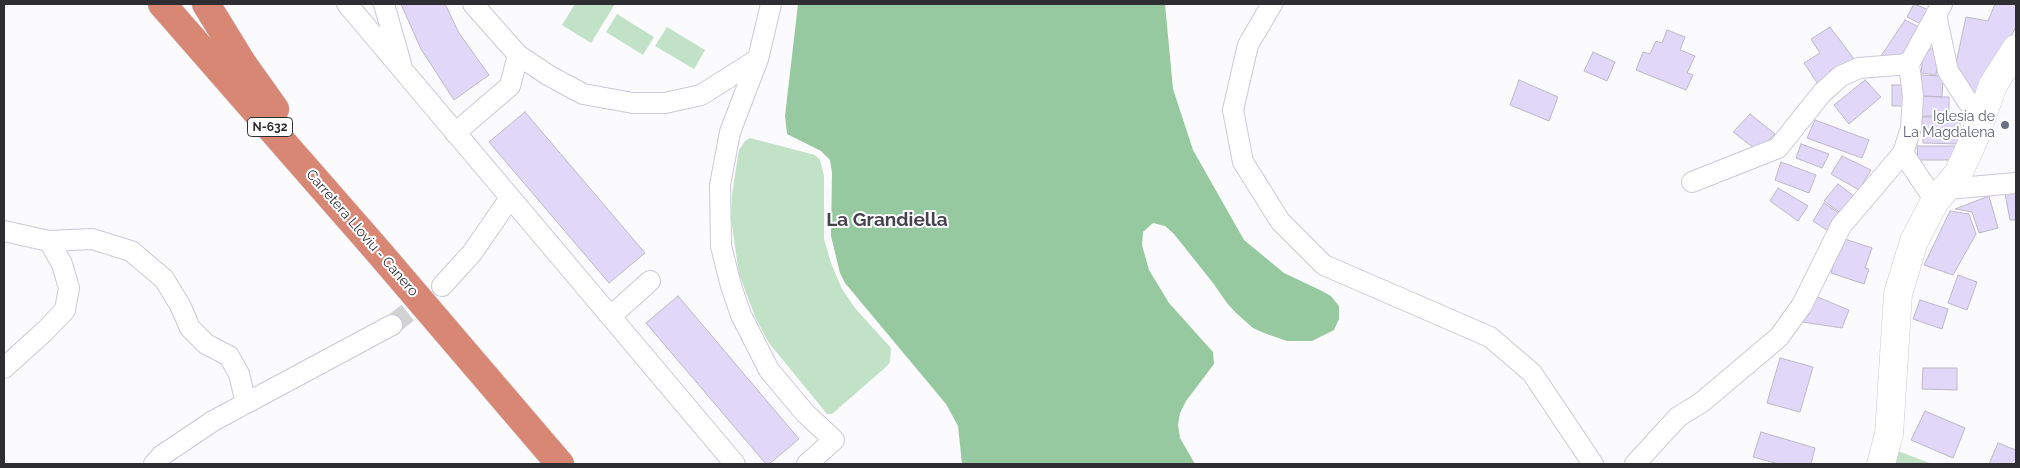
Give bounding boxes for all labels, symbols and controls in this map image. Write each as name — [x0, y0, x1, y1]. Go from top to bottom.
place label: Iglesia de La Magdalena — [1903, 109, 1995, 142]
road number: N-632 — [248, 118, 292, 136]
marker: Iglesia de La Magdalena — [1999, 119, 2011, 131]
street label: Carretera Lloviu - Canero — [302, 166, 422, 300]
district label: La Grandiella — [826, 209, 948, 231]

